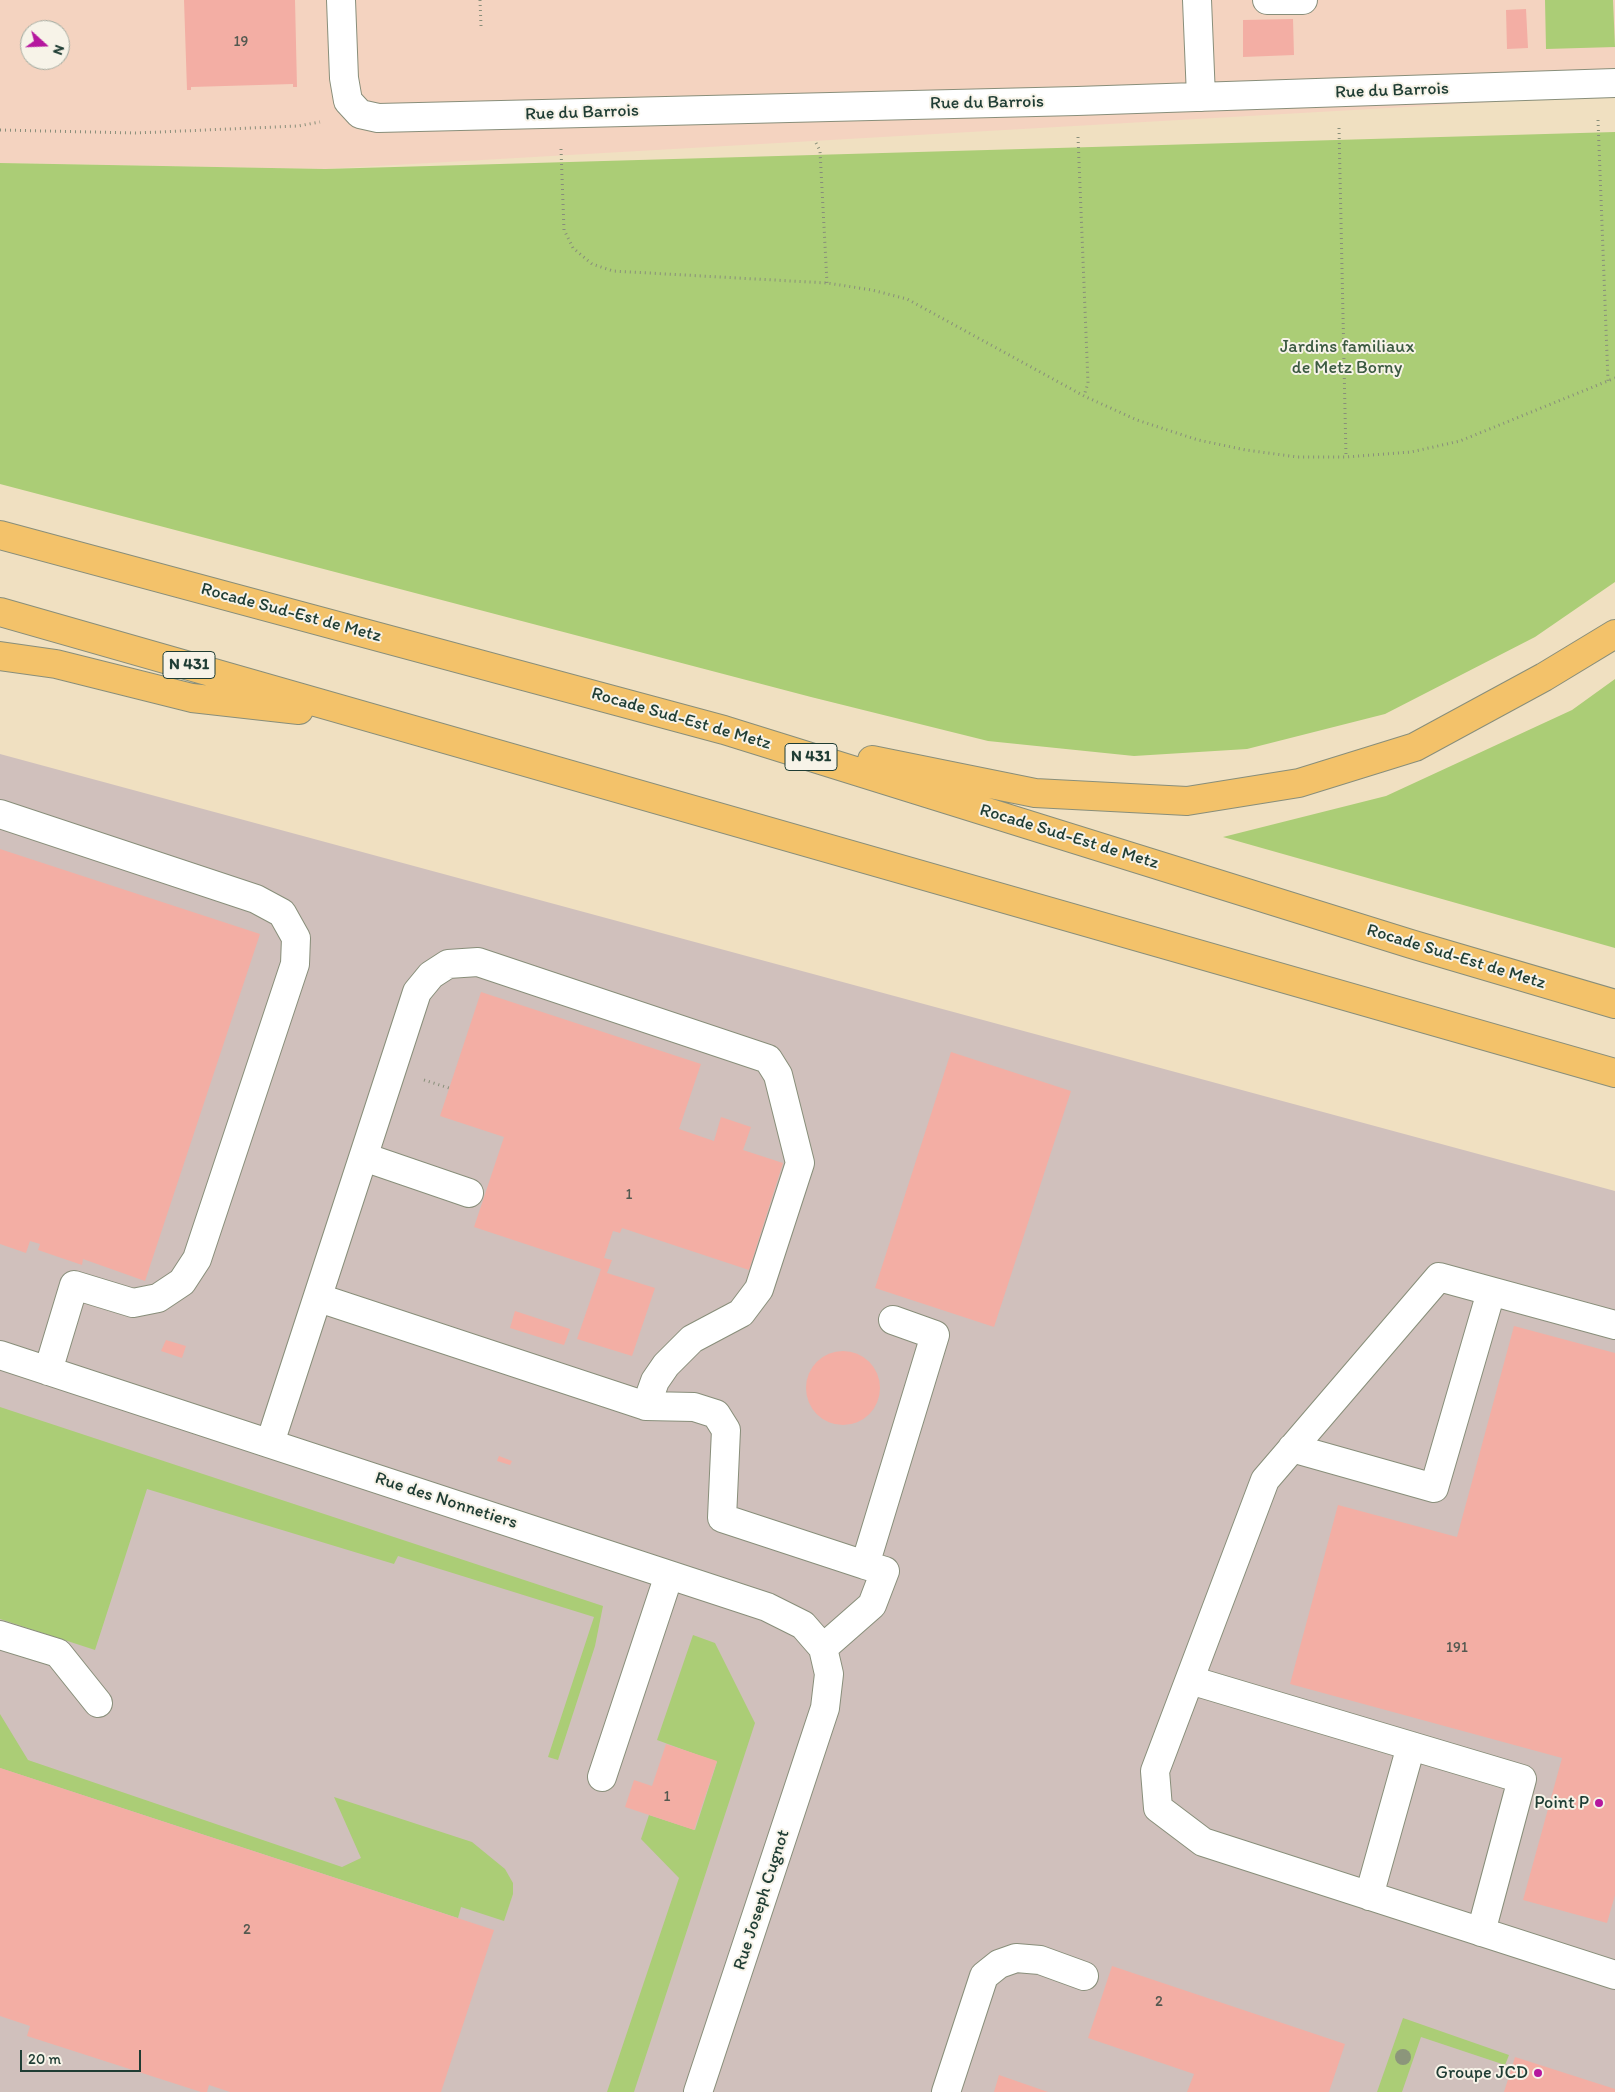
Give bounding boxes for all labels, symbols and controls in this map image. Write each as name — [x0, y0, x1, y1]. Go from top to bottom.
north arrow — [20, 20, 70, 70]
house number: 19 — [234, 33, 248, 51]
text: N — [49, 43, 68, 57]
street label: Rue du Barrois — [1335, 78, 1449, 104]
street label: Rue du Barrois — [930, 91, 1044, 115]
street label: Rue du Barrois — [525, 100, 639, 126]
park label: Jardins familiaux de Metz Borny — [1280, 336, 1414, 378]
street label: Rocade Sud-Est de Metz — [198, 579, 384, 647]
road number: N 431 — [163, 652, 215, 678]
street label: Rocade Sud-Est de Metz — [589, 683, 773, 755]
road number: N 431 — [785, 744, 837, 770]
street label: Rocade Sud-Est de Metz — [977, 800, 1161, 874]
street label: Rocade Sud-Est de Metz — [1364, 920, 1548, 994]
house number: 1 — [626, 1186, 632, 1204]
street label: Rue des Nonnetiers — [372, 1468, 520, 1534]
house number: 191 — [1446, 1639, 1468, 1657]
house number: 1 — [664, 1788, 670, 1806]
place label: Point P — [1534, 1792, 1589, 1814]
marker: Point P — [1593, 1797, 1605, 1809]
street label: Rue Joseph Cugnot — [729, 1827, 795, 1973]
house number: 2 — [243, 1921, 251, 1939]
house number: 2 — [1155, 1993, 1163, 2011]
scale bar — [22, 2040, 144, 2072]
text: 20 m — [28, 2050, 61, 2068]
place label: Groupe JCD — [1435, 2062, 1528, 2084]
marker: Groupe JCD — [1532, 2067, 1544, 2079]

